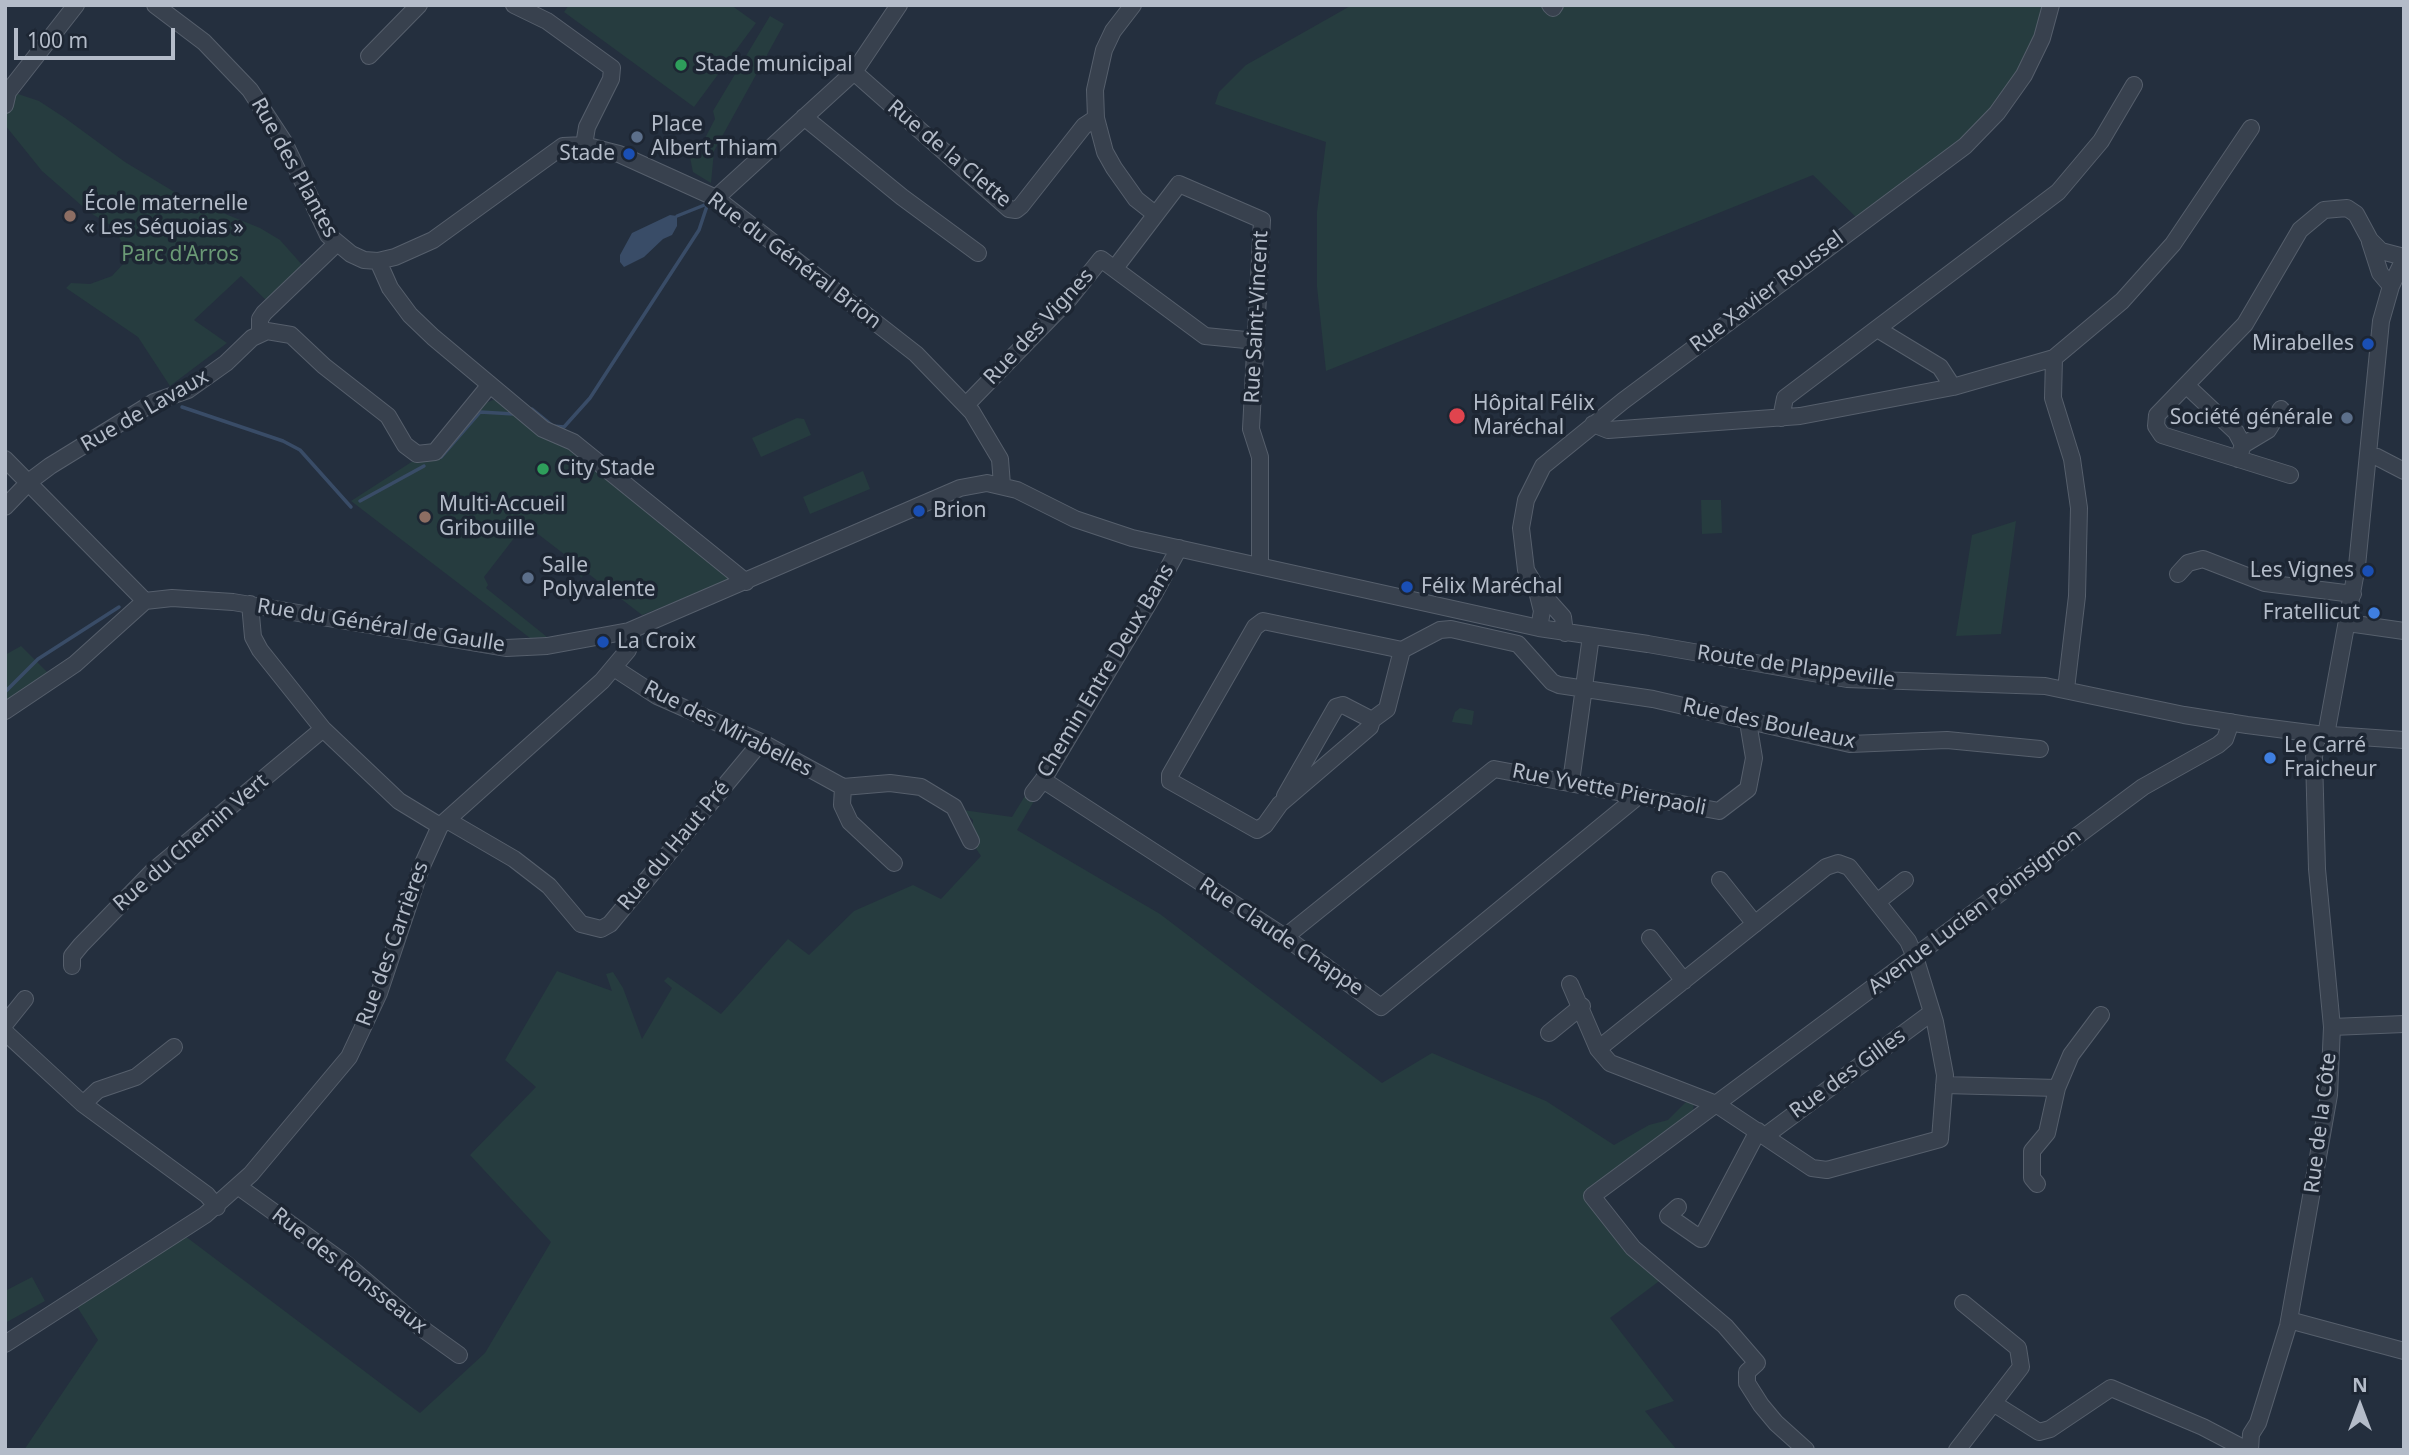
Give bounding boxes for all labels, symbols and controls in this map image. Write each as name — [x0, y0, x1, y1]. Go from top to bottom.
scale bar — [18, 14, 178, 58]
text: 100 m — [27, 26, 88, 54]
place label: Stade municipal — [695, 52, 853, 78]
marker: Stade municipal — [673, 57, 689, 73]
street label: Rue des Plantes — [245, 94, 343, 242]
street label: Rue de la Clette — [882, 95, 1016, 213]
place label: Place Albert Thiam — [651, 112, 778, 162]
marker: Place Albert Thiam — [629, 129, 645, 145]
place label: Stade — [559, 141, 615, 167]
marker: Stade — [621, 146, 637, 162]
street label: Rue du Général Brion — [702, 187, 886, 335]
place label: École maternelle « Les Séquoias » — [84, 191, 248, 241]
marker: École maternelle « Les Séquoias » — [62, 208, 78, 224]
street label: Rue Xavier Roussel — [1685, 226, 1849, 358]
street label: Rue Saint-Vincent — [1240, 230, 1274, 404]
park label: Parc d'Arros — [121, 242, 239, 268]
street label: Rue des Vignes — [979, 264, 1099, 390]
place label: Mirabelles — [2252, 331, 2354, 357]
marker: Mirabelles — [2360, 336, 2376, 352]
street label: Rue de Lavaux — [77, 364, 213, 458]
place label: Hôpital Félix Maréchal — [1473, 391, 1595, 441]
place label: Société générale — [2170, 405, 2333, 431]
marker: Hôpital Félix Maréchal — [1447, 406, 1467, 426]
marker: Société générale — [2339, 410, 2355, 426]
place label: City Stade — [557, 456, 655, 482]
marker: City Stade — [535, 461, 551, 477]
place label: Multi-Accueil Gribouille — [439, 492, 565, 542]
place label: Brion — [933, 498, 986, 524]
marker: Brion — [911, 503, 927, 519]
marker: Multi-Accueil Gribouille — [417, 509, 433, 525]
place label: Salle Polyvalente — [542, 553, 656, 603]
place label: Les Vignes — [2250, 558, 2354, 584]
street label: Chemin Entre Deux Bans — [1032, 560, 1180, 782]
marker: Les Vignes — [2360, 563, 2376, 579]
marker: Salle Polyvalente — [520, 570, 536, 586]
place label: Félix Maréchal — [1421, 574, 1562, 600]
marker: Félix Maréchal — [1399, 579, 1415, 595]
street label: Rue du Général de Gaulle — [255, 594, 507, 658]
place label: Fratellicut — [2263, 600, 2360, 626]
marker: Fratellicut — [2366, 605, 2382, 621]
place label: La Croix — [617, 629, 696, 655]
marker: La Croix — [595, 634, 611, 650]
street label: Route de Plappeville — [1695, 641, 1897, 693]
street label: Rue des Mirabelles — [640, 676, 816, 782]
street label: Rue des Bouleaux — [1680, 693, 1858, 755]
place label: Le Carré Fraicheur — [2284, 733, 2377, 783]
marker: Le Carré Fraicheur — [2262, 750, 2278, 766]
street label: Rue Yvette Pierpaoli — [1510, 759, 1708, 821]
street label: Rue du Chemin Vert — [109, 769, 273, 917]
street label: Rue du Haut Pré — [613, 776, 735, 916]
street label: Avenue Lucien Poinsignon — [1864, 824, 2086, 1000]
street label: Rue des Carrières — [352, 858, 434, 1030]
street label: Rue Claude Chappe — [1194, 873, 1368, 1001]
street label: Rue des Gilles — [1785, 1024, 1911, 1124]
street label: Rue de la Côte — [2300, 1051, 2342, 1195]
street label: Rue des Ronsseaux — [266, 1203, 432, 1339]
north arrow — [2325, 1371, 2395, 1441]
text: N — [2352, 1372, 2368, 1398]

